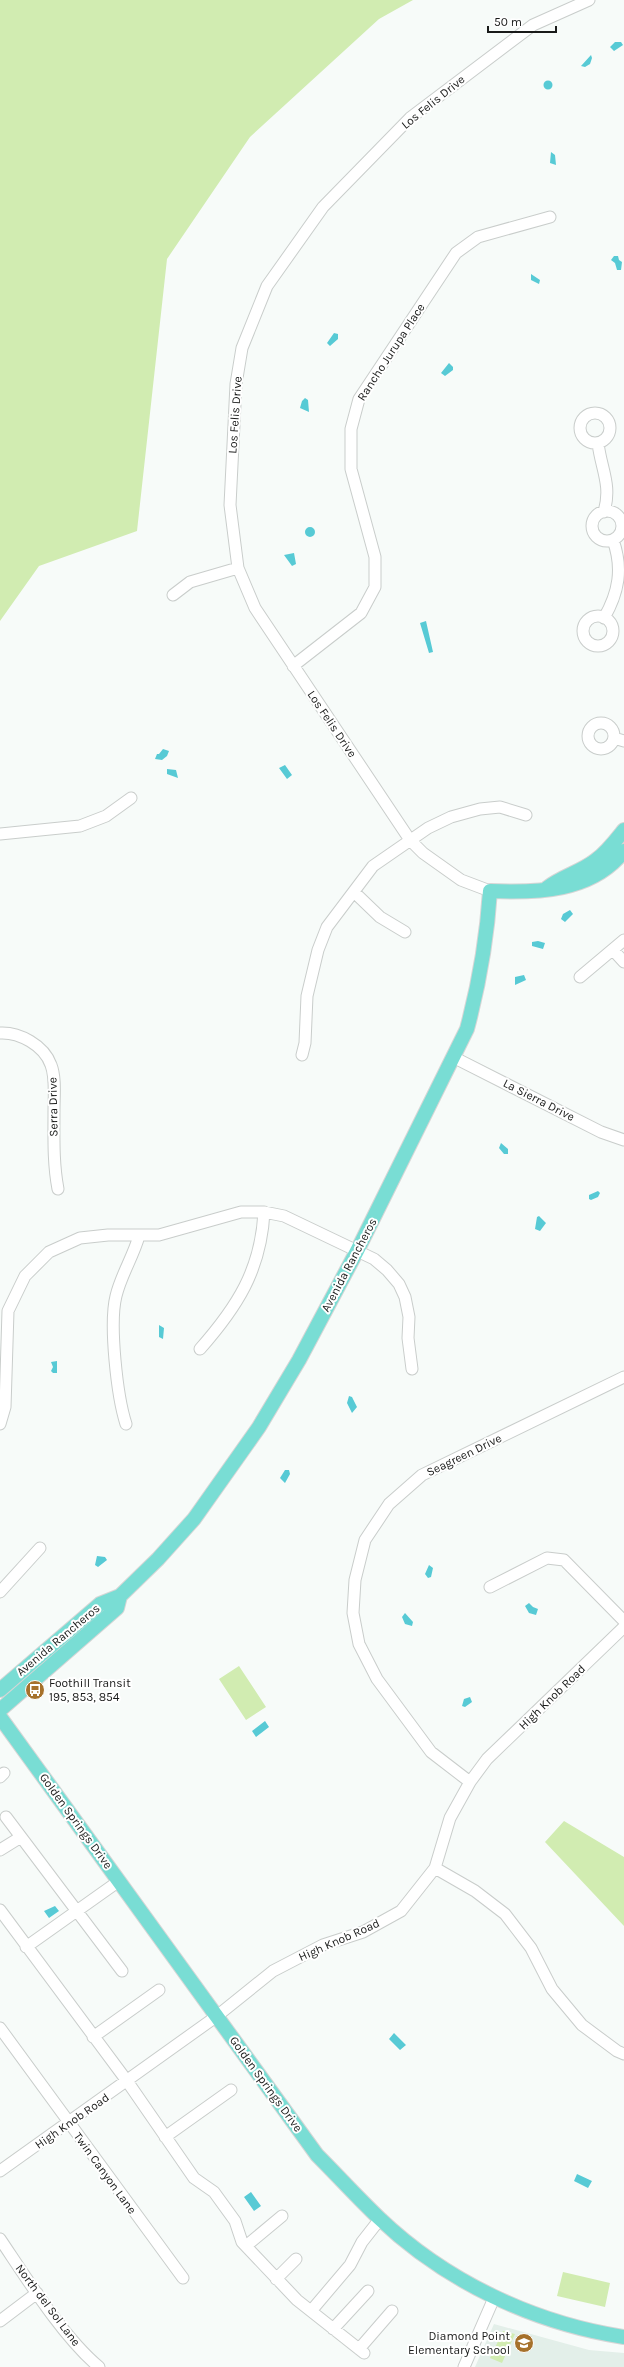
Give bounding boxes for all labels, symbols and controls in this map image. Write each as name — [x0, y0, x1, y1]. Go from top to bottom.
scale bar — [488, 8, 556, 34]
text: 50 m — [494, 15, 522, 29]
street label: Los Felis Drive — [398, 72, 468, 132]
street label: Rancho Jurupa Place — [354, 301, 428, 403]
street label: Los Felis Drive — [225, 376, 245, 454]
street label: Los Felis Drive — [305, 688, 359, 760]
street label: La Sierra Drive — [501, 1076, 577, 1124]
street label: Serra Drive — [45, 1077, 61, 1137]
street label: Avenida Rancheros — [318, 1216, 380, 1314]
street label: Seagreen Drive — [424, 1431, 504, 1479]
street label: Avenida Rancheros — [14, 1601, 102, 1679]
street label: High Knob Road — [516, 1662, 588, 1732]
place label: Foothill Transit 195, 853, 854 — [49, 1676, 131, 1704]
bus stop icon: Foothill Transit 195, 853, 854 — [24, 1679, 46, 1701]
street label: Golden Springs Drive — [37, 1771, 115, 1871]
street label: High Knob Road — [296, 1916, 382, 1964]
street label: Golden Springs Drive — [227, 2034, 305, 2134]
street label: High Knob Road — [32, 2090, 112, 2152]
street label: Twin Canyon Lane — [71, 2130, 139, 2216]
street label: North del Sol Lane — [13, 2261, 83, 2349]
place label: Diamond Point Elementary School — [408, 2329, 510, 2357]
school or university icon: Diamond Point Elementary School — [513, 2332, 535, 2354]

